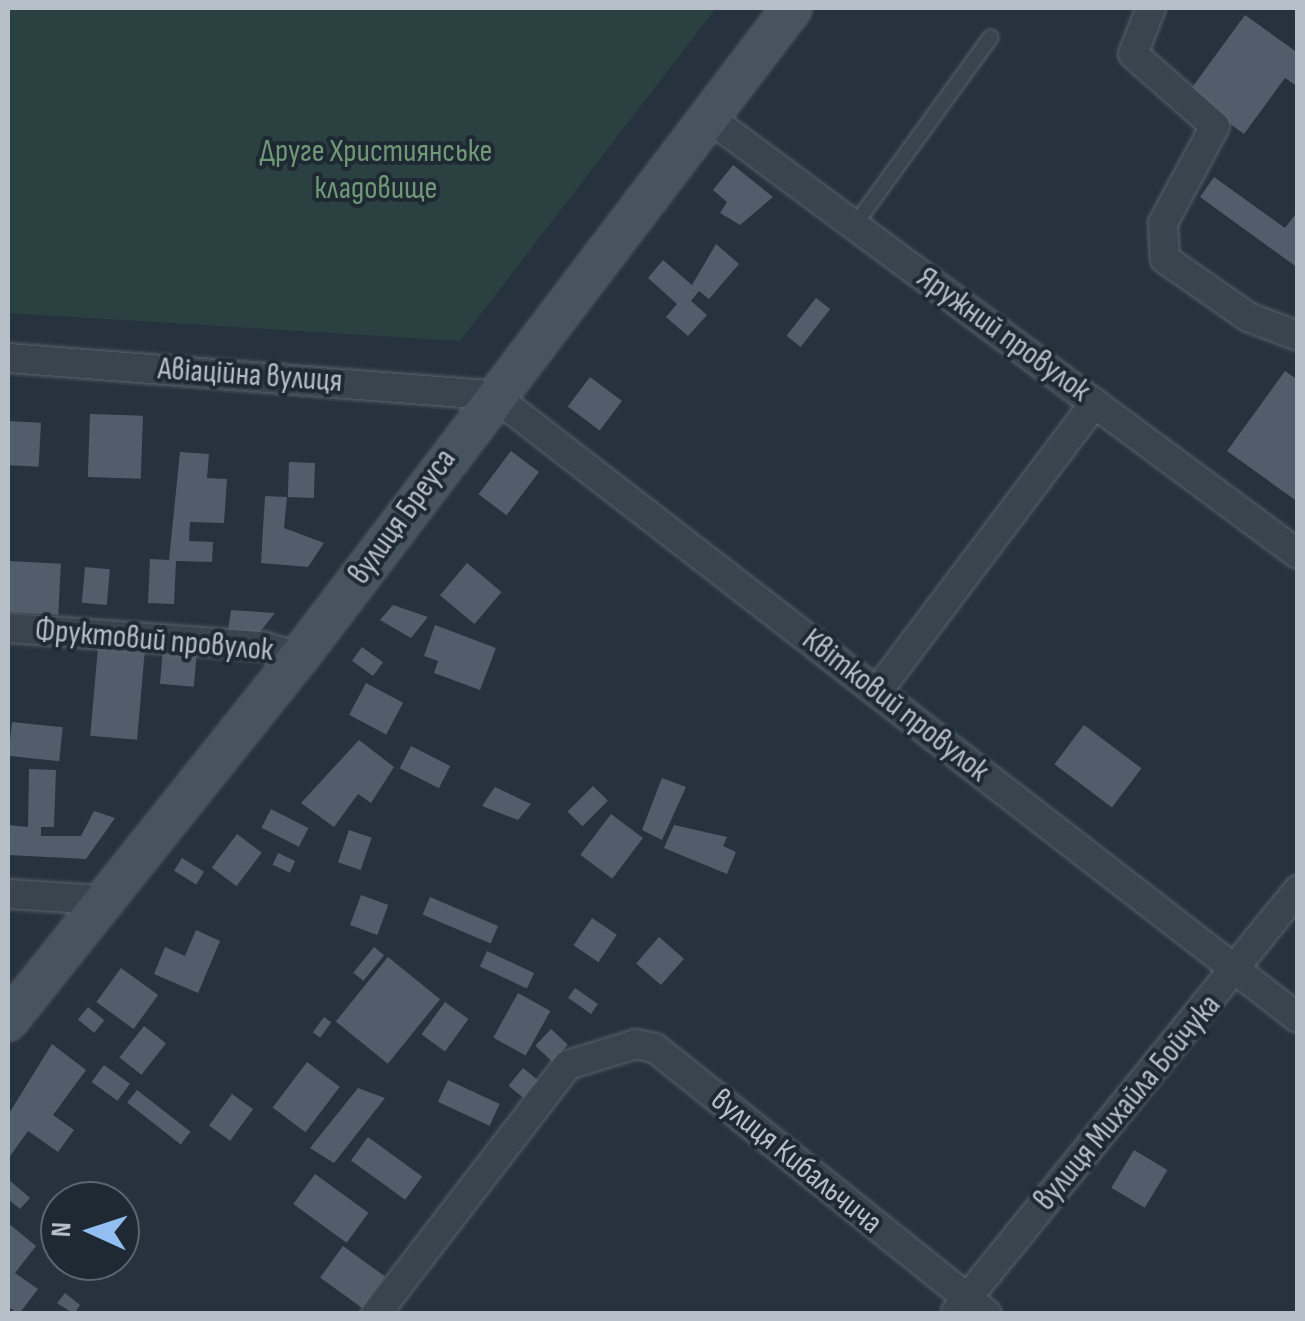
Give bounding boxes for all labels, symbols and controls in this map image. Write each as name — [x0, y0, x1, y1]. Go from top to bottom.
park label: Друге Християнське кладовище — [260, 134, 492, 209]
street label: Яружний провулок — [909, 259, 1097, 411]
street label: Авіаційна вулиця — [157, 350, 343, 402]
street label: вулиця Бреуса — [341, 442, 465, 592]
street label: Фруктовий провулок — [33, 611, 275, 671]
street label: Квітковий провулок — [794, 621, 996, 791]
street label: вулиця Михайла Бойчука — [1026, 987, 1230, 1219]
street label: вулиця Кибальчича — [703, 1081, 889, 1243]
north arrow — [40, 1181, 140, 1281]
text: N — [45, 1221, 78, 1238]

